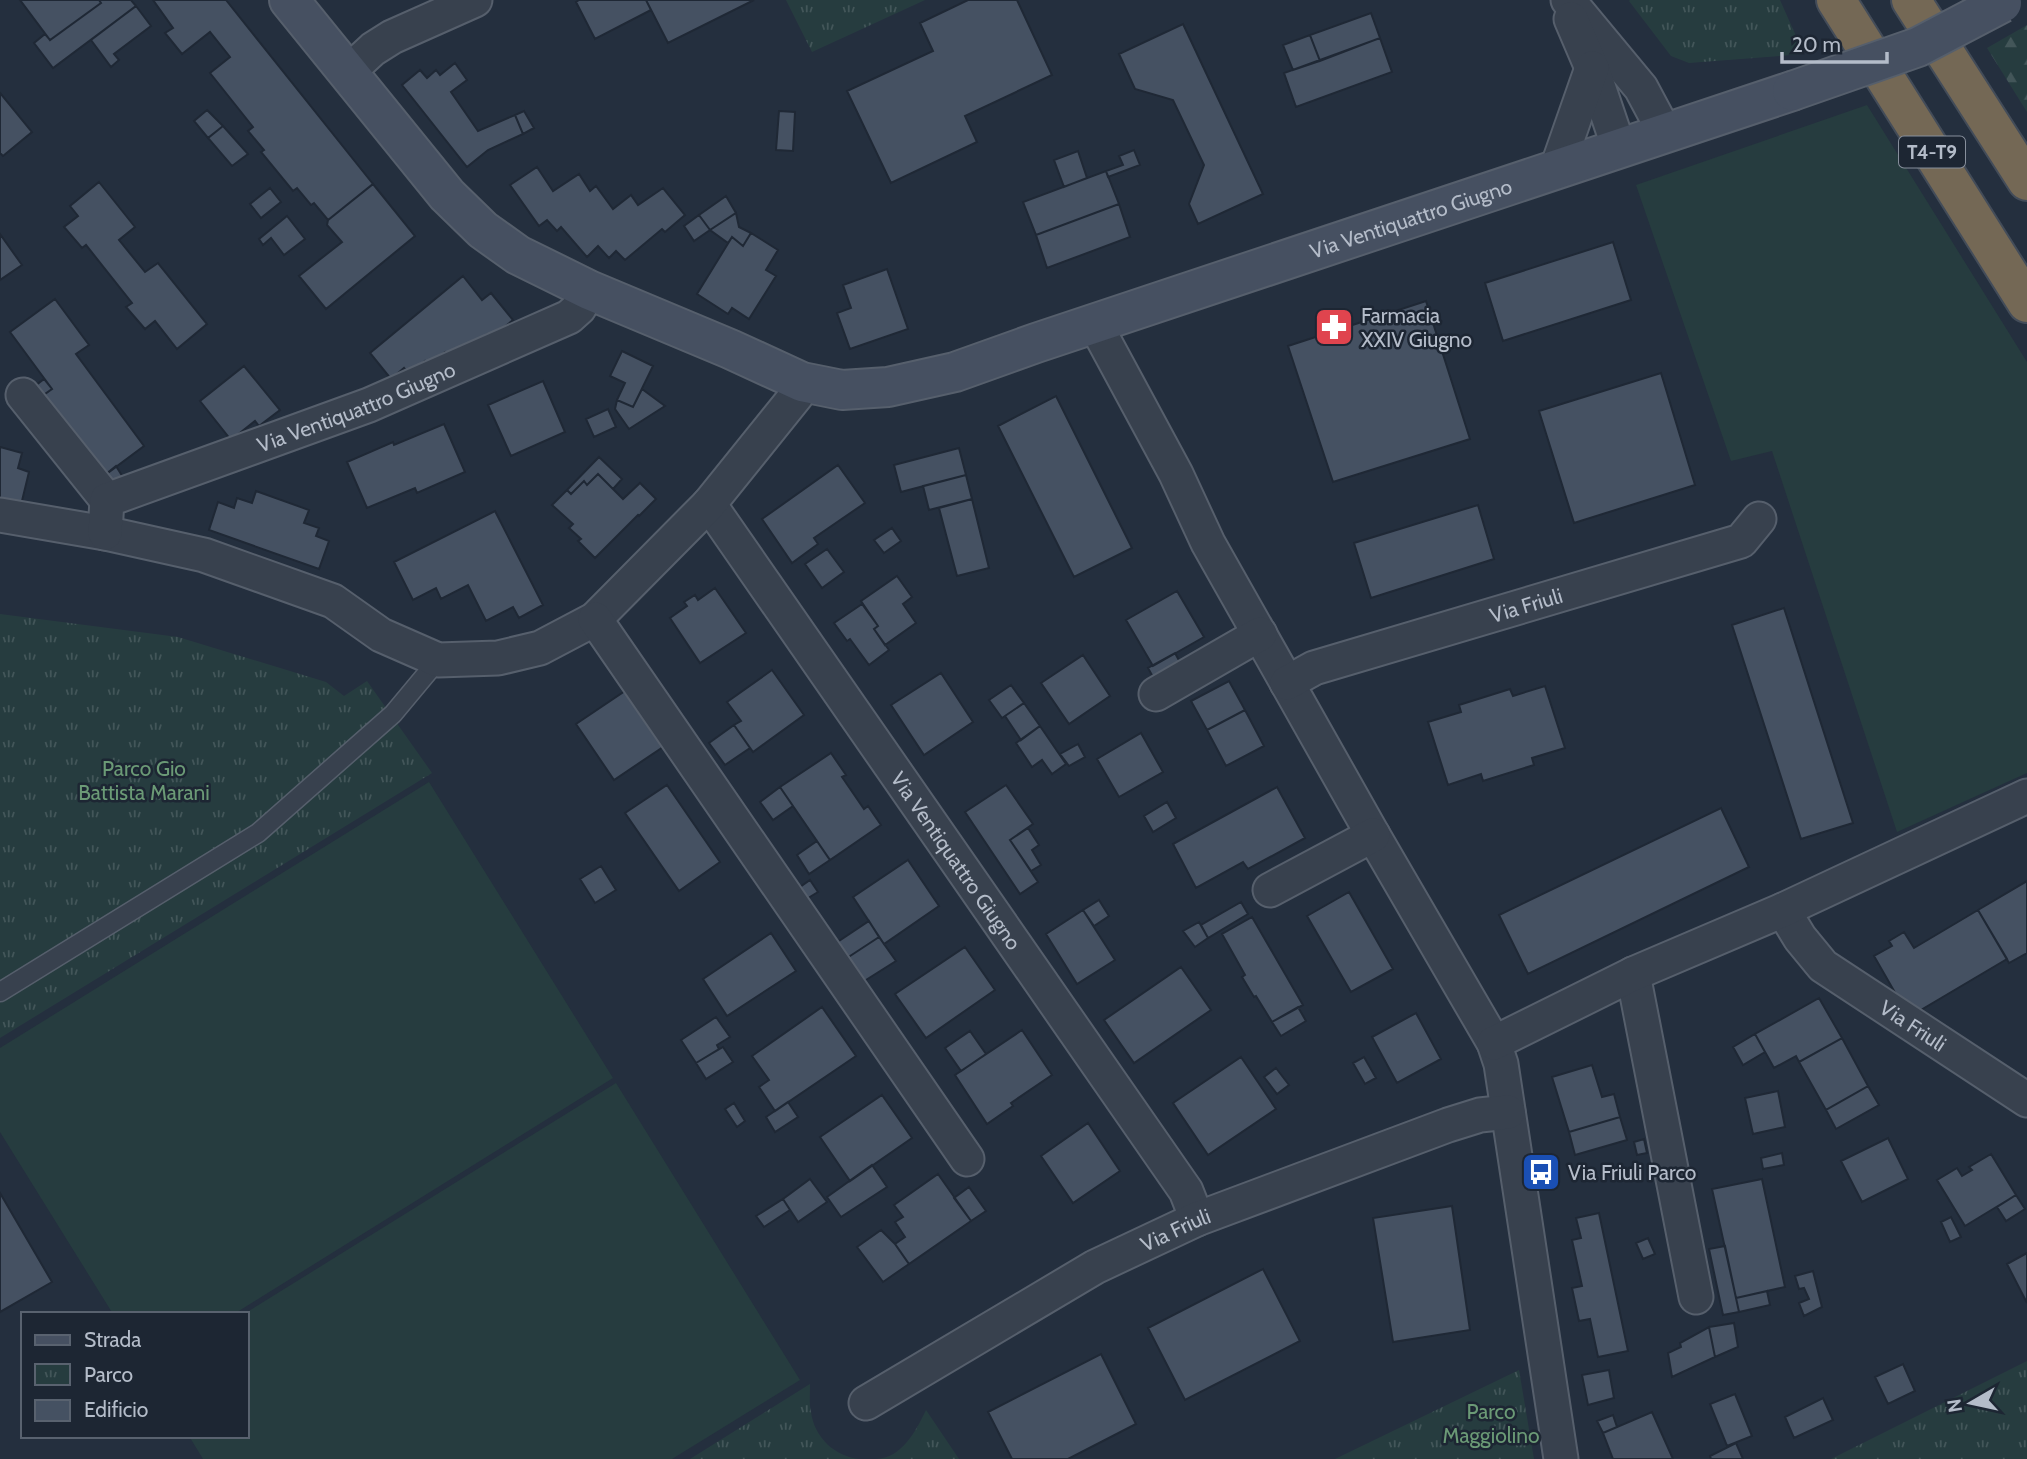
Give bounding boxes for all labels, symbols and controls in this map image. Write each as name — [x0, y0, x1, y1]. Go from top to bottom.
scale bar — [1782, 21, 1887, 65]
text: 20 m — [1792, 32, 1841, 57]
road number: T4-T9 — [1899, 136, 1965, 168]
street label: Via Ventiquattro Giugno — [1307, 173, 1515, 263]
place label: Farmacia XXIV Giugno — [1361, 303, 1472, 352]
pharmacy icon: Farmacia XXIV Giugno — [1313, 306, 1355, 348]
street label: Via Ventiquattro Giugno — [254, 356, 459, 457]
street label: Via Friuli — [1487, 582, 1565, 628]
park label: Parco Gio Battista Marani — [78, 756, 210, 805]
street label: Via Ventiquattro Giugno — [886, 767, 1027, 954]
street label: Via Friuli — [1875, 994, 1951, 1056]
bus stop icon: Via Friuli Parco — [1520, 1151, 1562, 1193]
place label: Via Friuli Parco — [1568, 1160, 1696, 1185]
street label: Via Friuli — [1136, 1203, 1214, 1256]
legend — [21, 1312, 248, 1438]
text: Strada — [84, 1327, 141, 1352]
text: Parco — [84, 1362, 133, 1387]
north arrow — [1936, 1368, 2006, 1438]
text: Edificio — [84, 1397, 148, 1422]
text: N — [1942, 1397, 1967, 1414]
park label: Parco Maggiolino — [1442, 1399, 1540, 1448]

